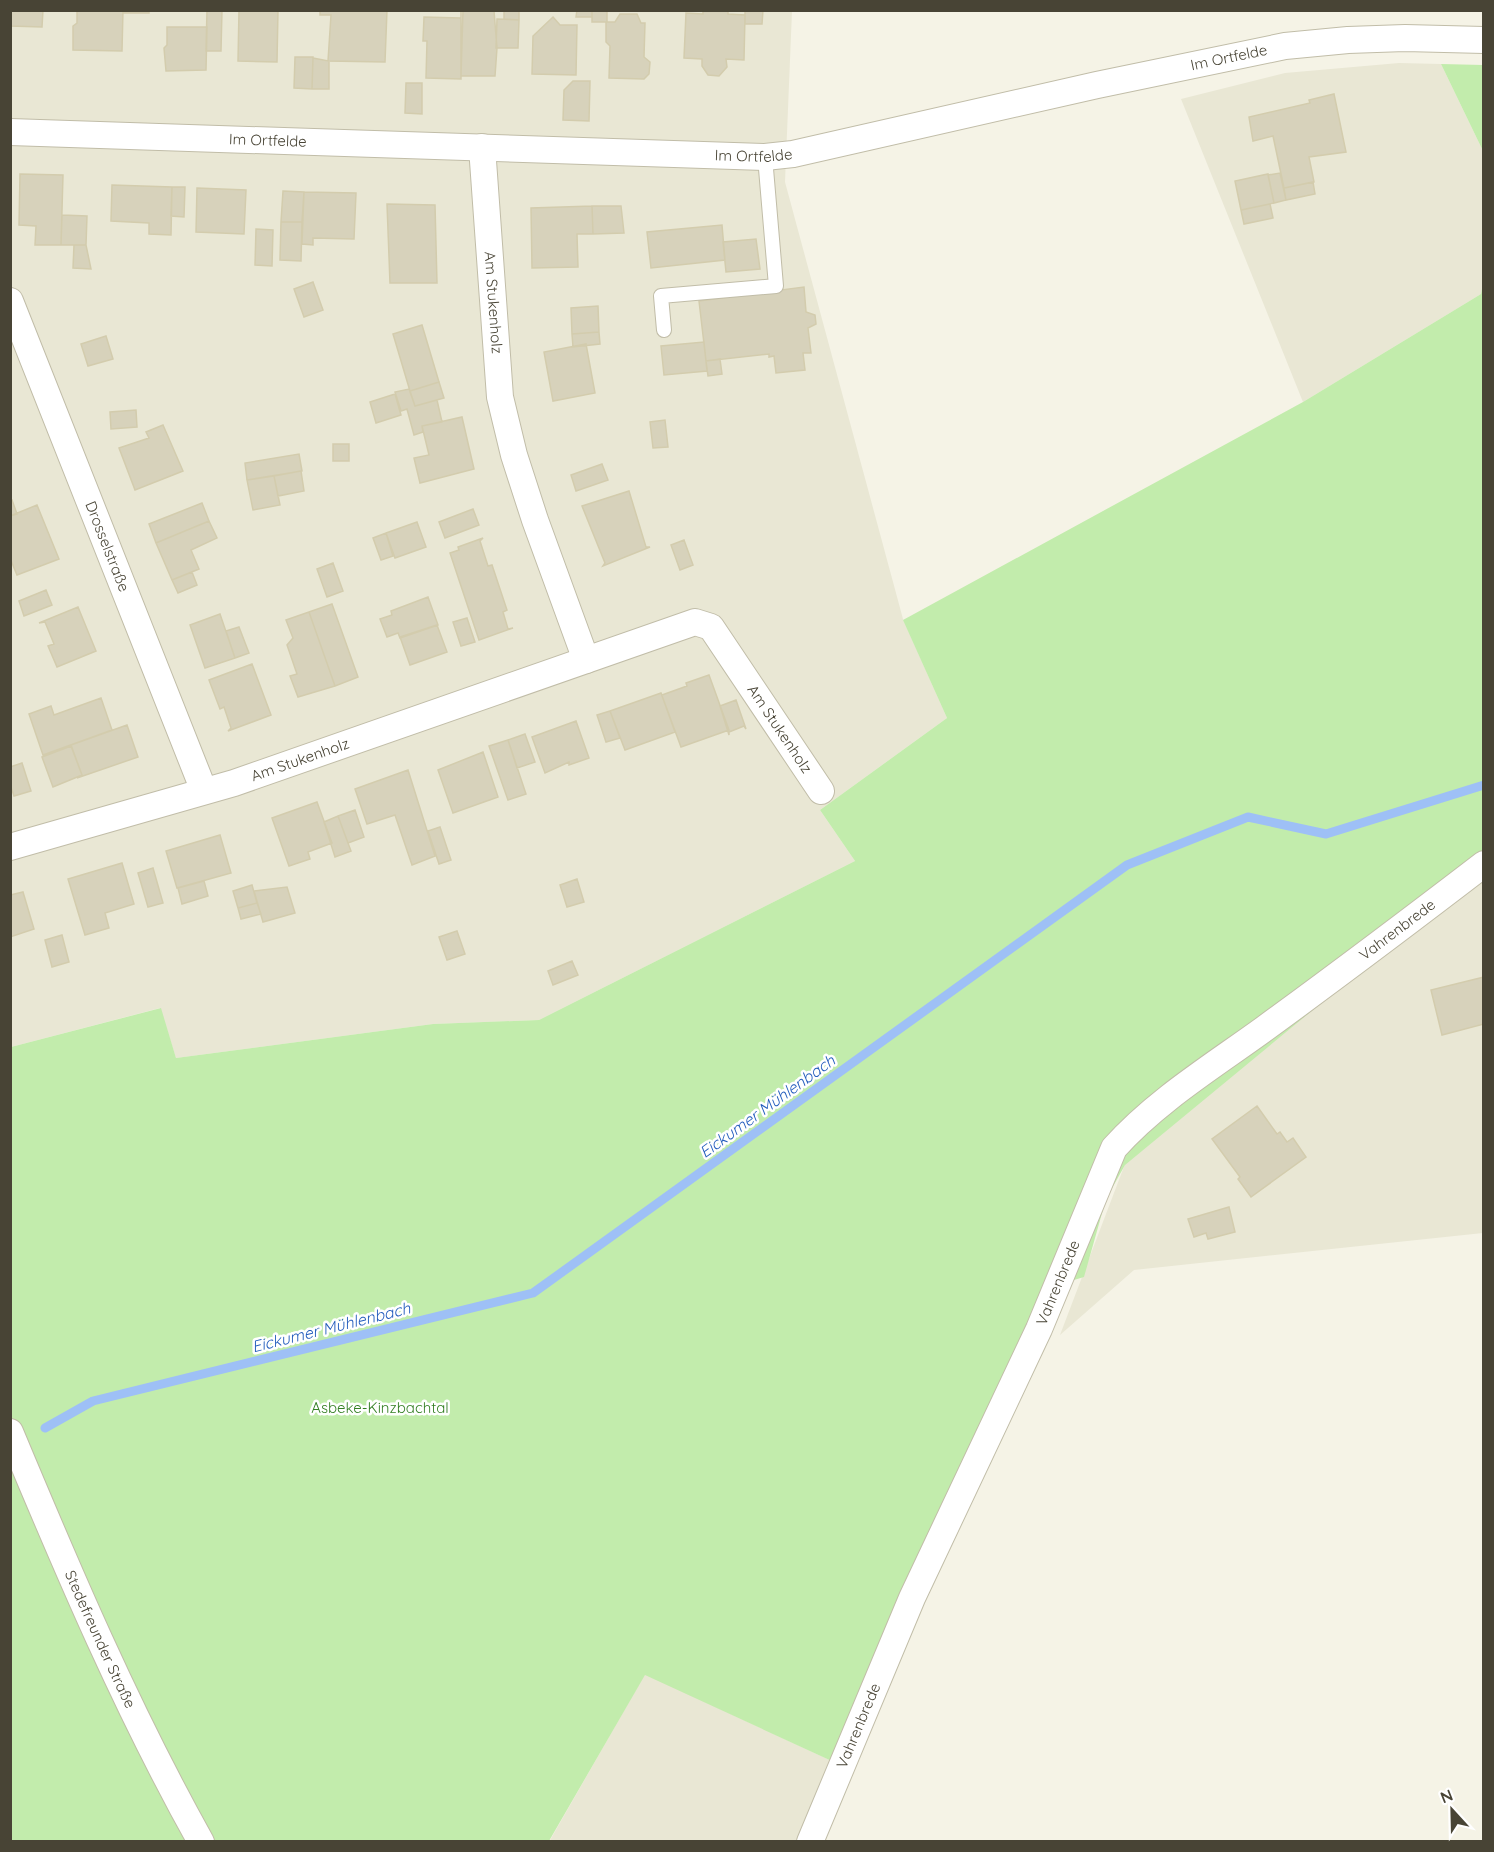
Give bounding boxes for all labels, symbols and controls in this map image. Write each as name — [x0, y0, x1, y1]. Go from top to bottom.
street label: Im Ortfelde — [1189, 40, 1269, 74]
street label: Im Ortfelde — [229, 129, 307, 151]
street label: Im Ortfelde — [714, 144, 793, 166]
street label: Am Stukenholz — [481, 251, 507, 354]
street label: Drosselstraße — [81, 498, 134, 594]
street label: Am Stukenholz — [743, 681, 816, 777]
street label: Am Stukenholz — [248, 734, 352, 785]
street label: Vahrenbrede — [1355, 895, 1439, 964]
water label: Eickumer Mühlenbach — [695, 1050, 839, 1162]
street label: Vahrenbrede — [1032, 1237, 1084, 1328]
water label: Eickumer Mühlenbach — [250, 1297, 413, 1356]
park label: Asbeke-Kinzbachtal — [311, 1398, 449, 1417]
street label: Stedefreunder Straße — [61, 1567, 140, 1711]
street label: Vahrenbrede — [832, 1680, 884, 1771]
north arrow — [1422, 1780, 1482, 1840]
text: N — [1437, 1785, 1456, 1808]

